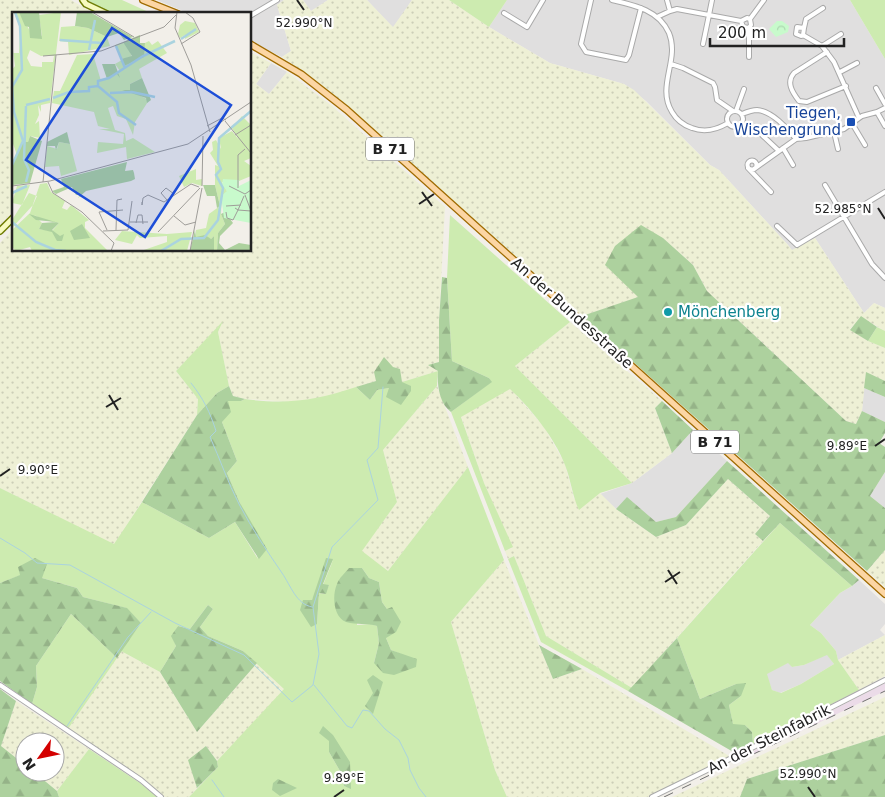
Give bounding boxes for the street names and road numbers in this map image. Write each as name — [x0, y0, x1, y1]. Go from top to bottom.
road number: B 71 — [366, 138, 414, 160]
street label: An der Bundesstraße — [507, 254, 637, 372]
road number: B 71 — [691, 431, 739, 454]
street label: An der Steinfabrik — [705, 700, 834, 778]

